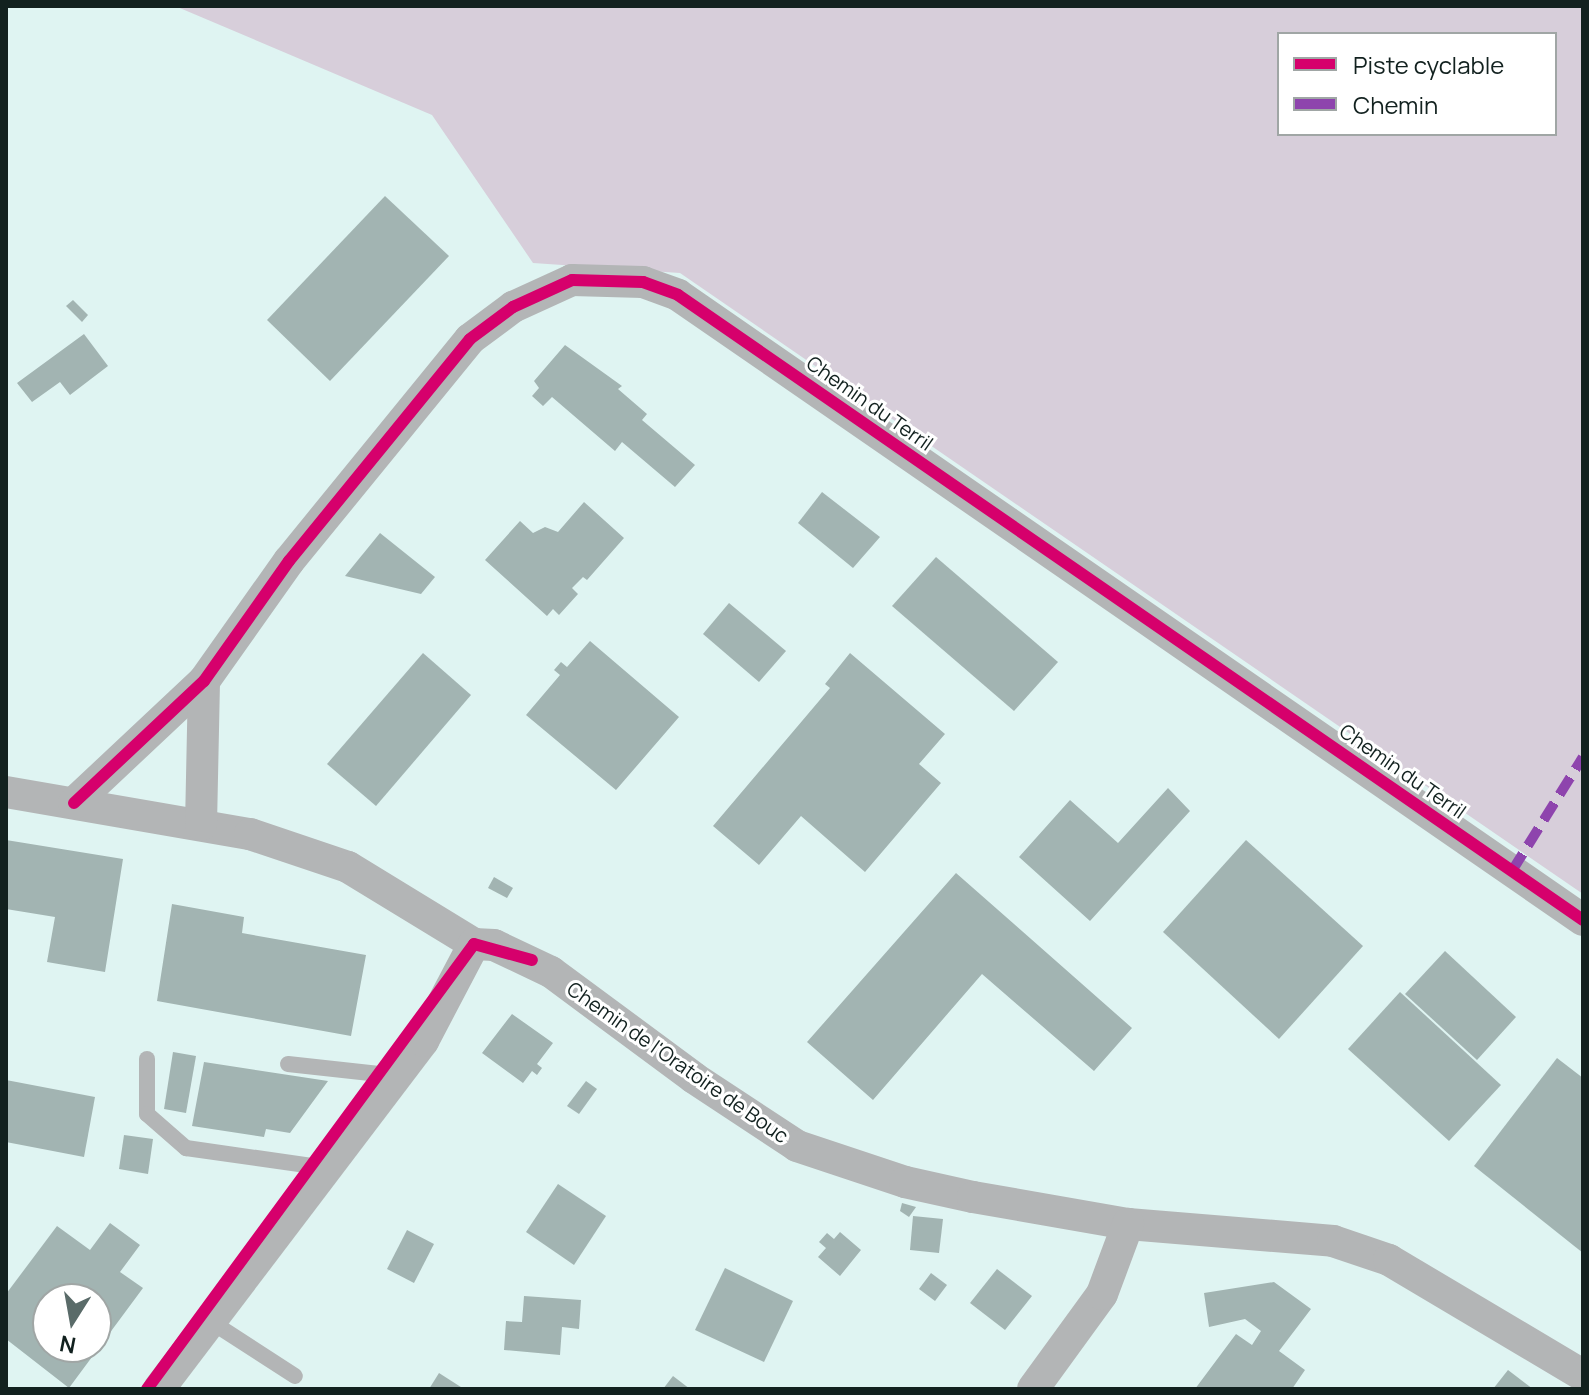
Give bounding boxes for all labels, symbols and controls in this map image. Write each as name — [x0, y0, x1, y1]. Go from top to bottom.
legend — [1277, 32, 1557, 136]
text: Piste cyclable — [1353, 48, 1504, 81]
text: Chemin — [1353, 88, 1438, 121]
street label: Chemin du Terril — [802, 351, 938, 455]
street label: Chemin du Terril — [1335, 719, 1471, 823]
street label: Chemin de l'Oratoire de Bouc — [563, 976, 793, 1148]
north arrow — [32, 1283, 112, 1363]
text: N — [57, 1328, 78, 1361]

